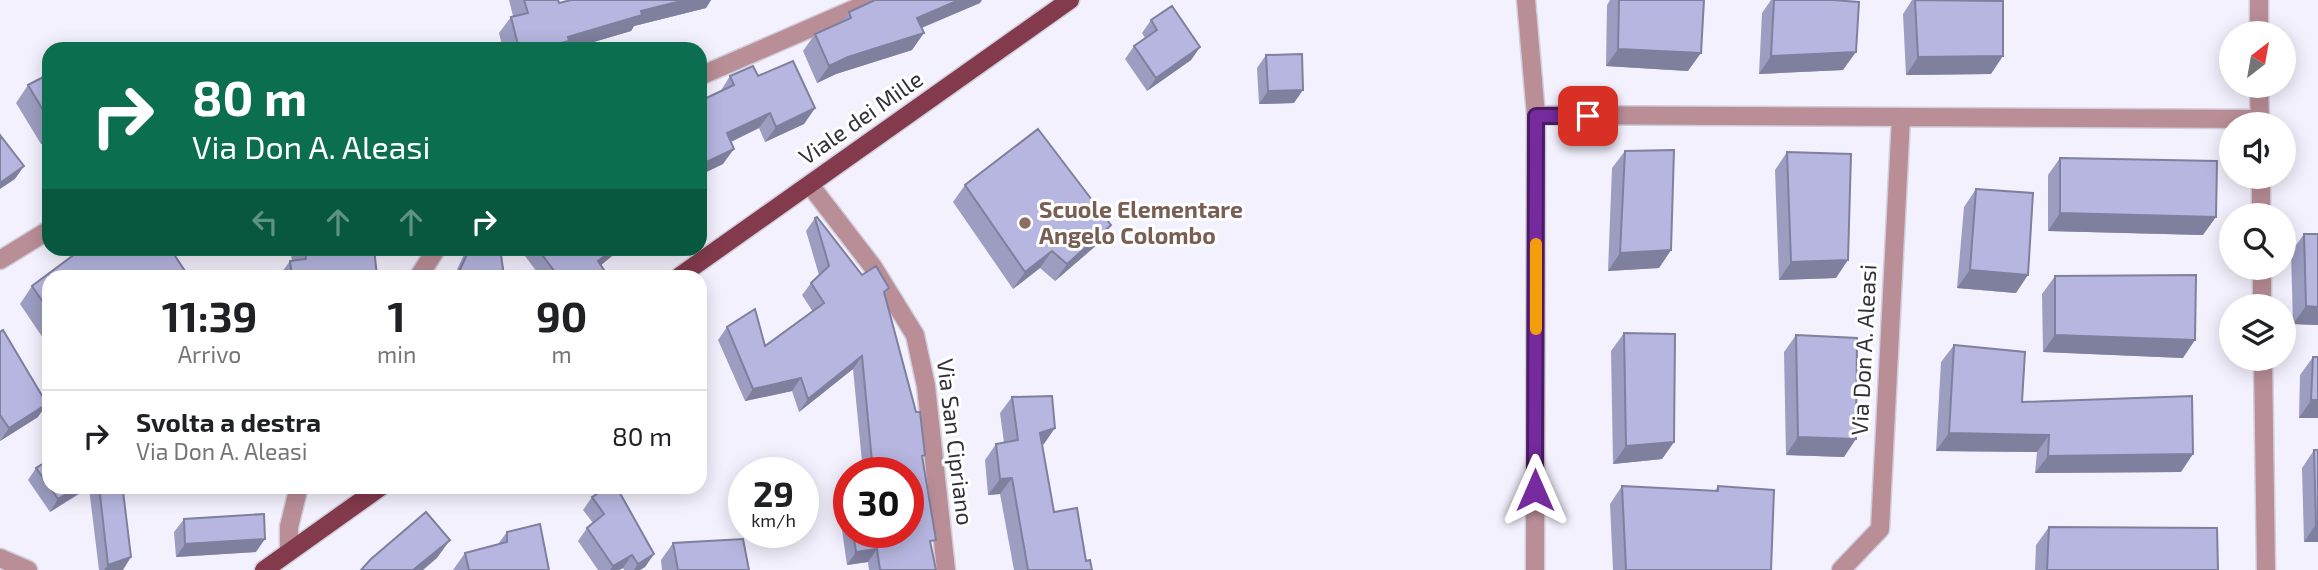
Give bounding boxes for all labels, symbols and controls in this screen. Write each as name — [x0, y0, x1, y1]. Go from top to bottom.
north arrow — [2219, 21, 2296, 98]
map controls — [2219, 21, 2296, 371]
street label: Viale dei Mille — [793, 64, 928, 170]
text: 80 m — [192, 67, 307, 126]
icon: right — [77, 70, 168, 161]
pin — [1558, 86, 1618, 146]
icon: arrive — [1569, 97, 1607, 135]
button: sound — [2219, 112, 2296, 189]
text: Via Don A. Aleasi — [192, 127, 430, 165]
place label: Scuole Elementare Angelo Colombo — [1039, 195, 1243, 249]
icon: left — [246, 203, 284, 241]
icon: ahead — [319, 203, 357, 241]
icon: ahead — [392, 203, 430, 241]
icon: right — [465, 203, 503, 241]
button: search — [2219, 203, 2296, 280]
marker: Scuole Elementare Angelo Colombo — [1017, 215, 1033, 231]
street label: Via Don A. Aleasi — [1845, 264, 1881, 436]
text: 11:39 — [162, 290, 257, 340]
text: 1 — [388, 290, 406, 340]
text: 90 — [536, 290, 587, 340]
button: layers — [2219, 294, 2296, 371]
text: Arrivo — [178, 340, 241, 368]
text: min — [377, 340, 416, 368]
text: m — [552, 340, 572, 368]
street label: Via San Cipriano — [932, 357, 980, 527]
text: Svolta a destra — [136, 406, 321, 437]
icon: right — [77, 417, 115, 455]
text: 80 m — [612, 420, 672, 451]
text: Via Don A. Aleasi — [136, 437, 307, 465]
position arrow — [1498, 453, 1572, 527]
speed limit sign: 30 — [833, 457, 924, 548]
text: 29 — [753, 472, 794, 514]
text: km/h — [751, 509, 796, 531]

